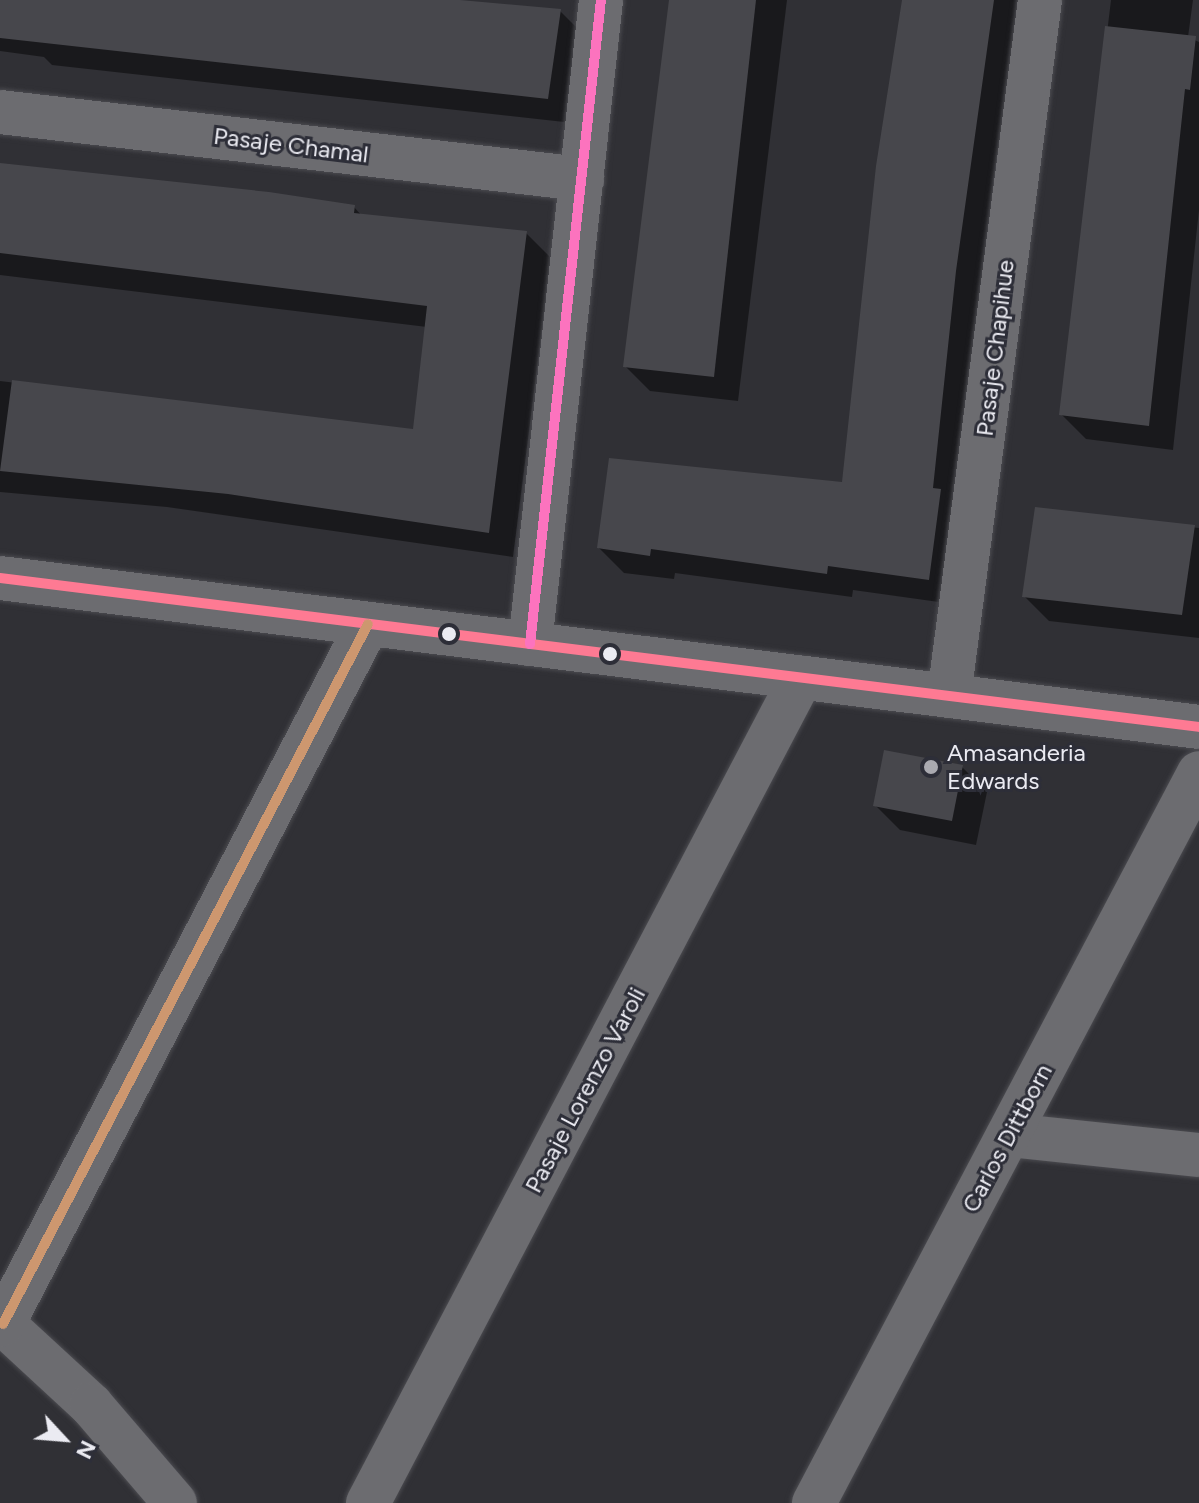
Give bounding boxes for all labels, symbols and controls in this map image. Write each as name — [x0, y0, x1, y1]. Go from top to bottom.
street label: Pasaje Chamal — [212, 121, 370, 169]
street label: Pasaje Chapihue — [970, 258, 1020, 438]
unlabelled marker — [441, 626, 457, 642]
unlabelled marker — [602, 646, 618, 662]
place label: Amasanderia Edwards — [947, 739, 1086, 795]
marker: Amasanderia Edwards — [922, 758, 940, 776]
street label: Pasaje Lorenzo Varoli — [519, 982, 651, 1198]
street label: Carlos Dittborn — [956, 1059, 1058, 1217]
north arrow — [24, 1399, 104, 1479]
text: N — [70, 1436, 102, 1463]

